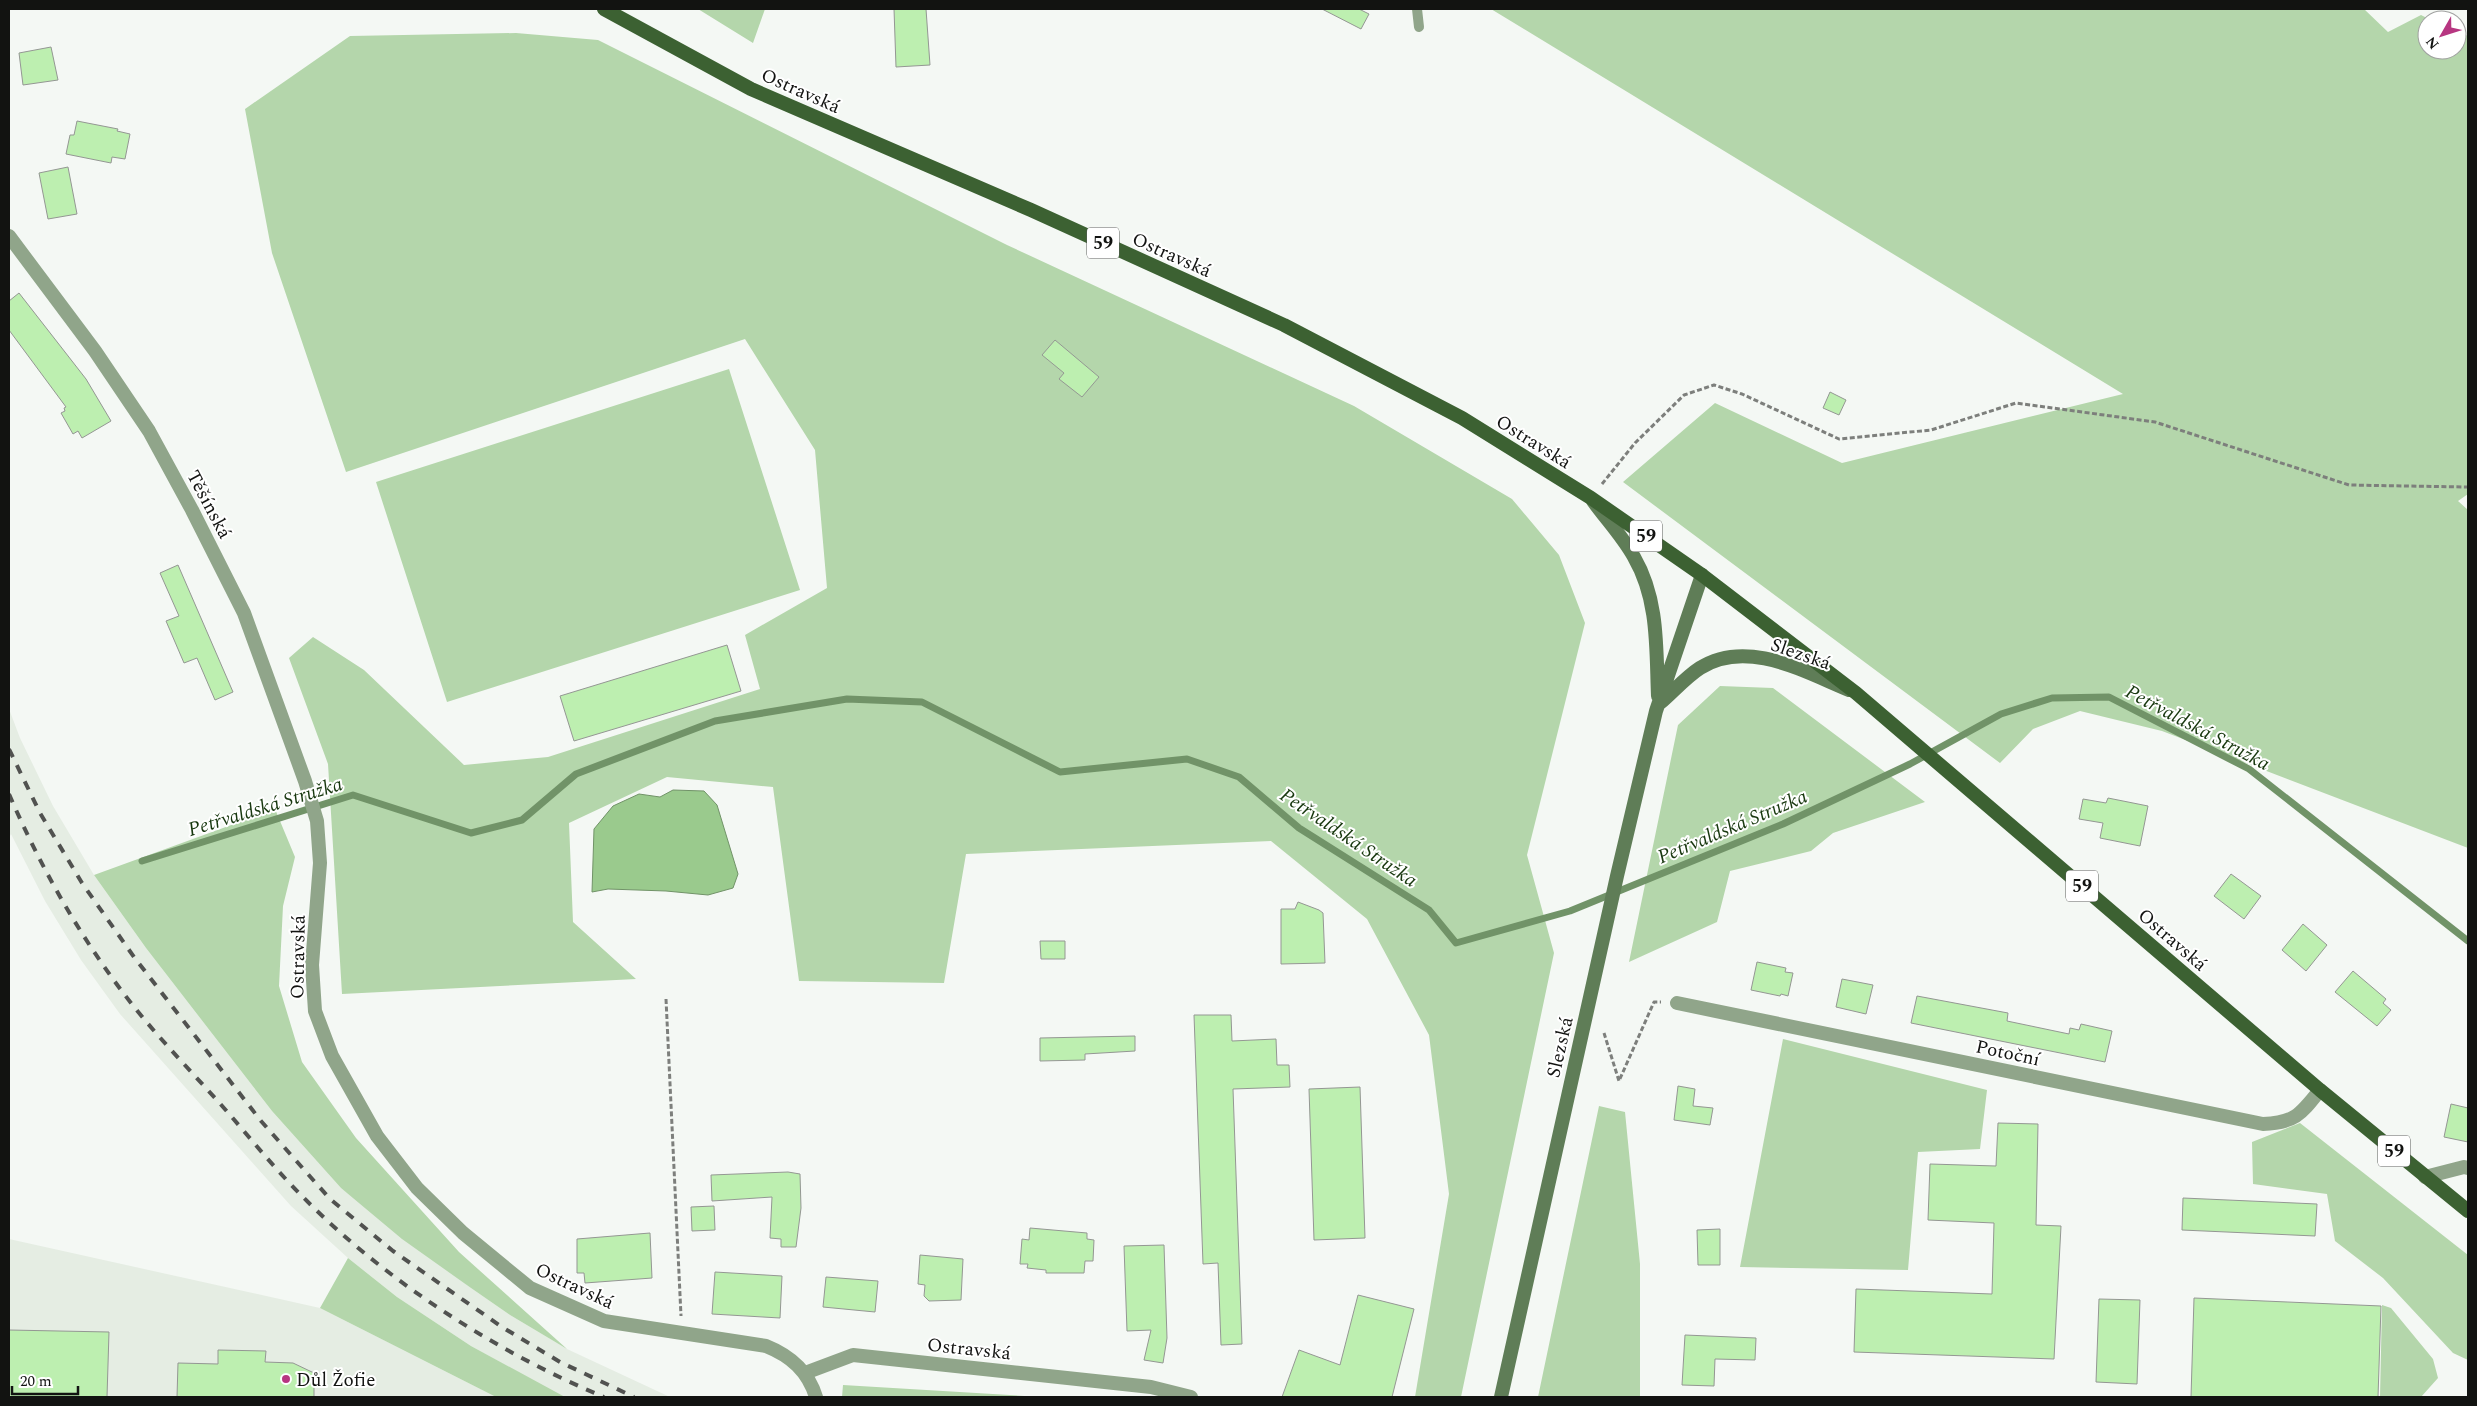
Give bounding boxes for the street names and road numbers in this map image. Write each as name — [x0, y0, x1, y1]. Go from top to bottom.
street label: Ostravská — [756, 61, 845, 122]
street label: Ostravská — [1127, 225, 1216, 286]
road number: 59 — [1087, 228, 1119, 258]
street label: Ostravská — [1490, 408, 1577, 477]
street label: Těšínská — [178, 465, 239, 545]
road number: 59 — [1630, 520, 1662, 552]
street label: Slezská — [1767, 631, 1835, 678]
road number: 59 — [2066, 870, 2098, 901]
street label: Ostravská — [2131, 902, 2214, 979]
street label: Ostravská — [283, 914, 314, 999]
street label: Slezská — [1539, 1013, 1582, 1081]
street label: Potoční — [1973, 1033, 2044, 1075]
road number: 59 — [2378, 1136, 2410, 1166]
street label: Ostravská — [530, 1255, 619, 1318]
street label: Ostravská — [925, 1331, 1013, 1368]

